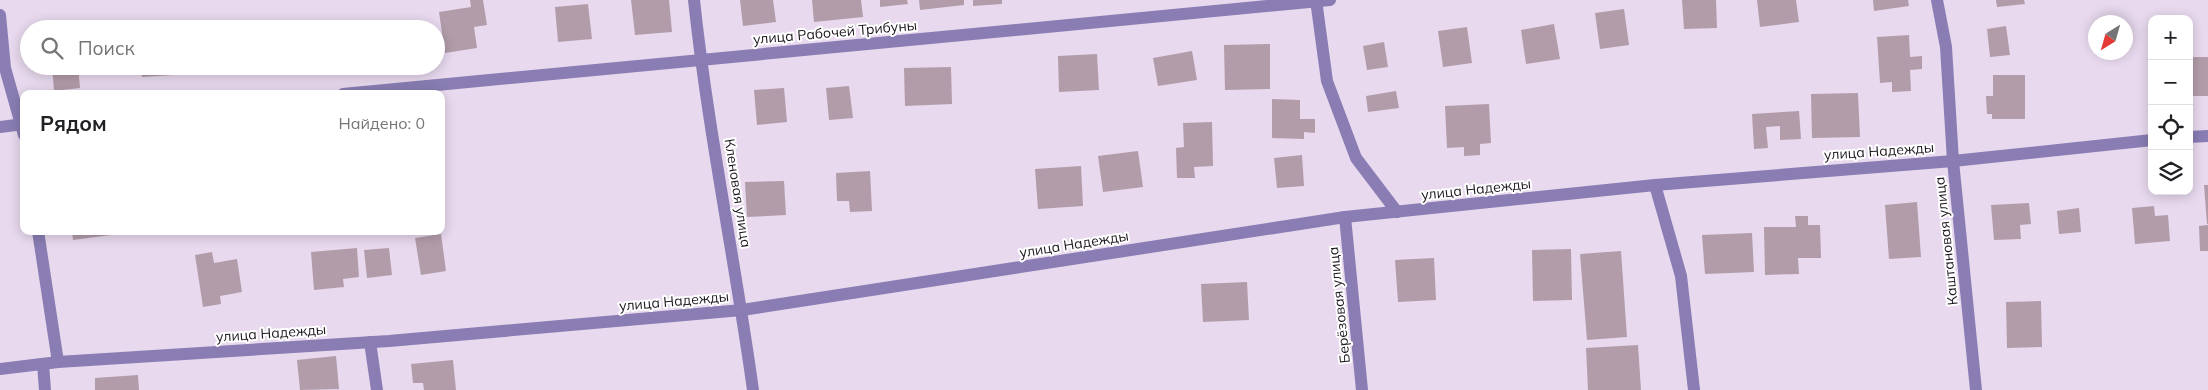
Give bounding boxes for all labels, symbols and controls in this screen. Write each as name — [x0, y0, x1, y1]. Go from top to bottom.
north arrow — [2088, 15, 2133, 60]
map controls — [2148, 15, 2193, 195]
button: + — [2148, 15, 2193, 60]
street label: улица Рабочей Трибуны — [752, 16, 918, 48]
search box — [20, 20, 445, 75]
icon: search — [38, 34, 66, 62]
text: Поиск — [78, 36, 135, 60]
button: − — [2148, 60, 2193, 105]
button: locate — [2148, 105, 2193, 150]
text: Рядом — [40, 110, 107, 136]
text: Найдено: 0 — [339, 113, 425, 133]
street label: Кленовая улица — [720, 137, 756, 249]
street label: улица Надежды — [1823, 138, 1935, 164]
button: layers — [2148, 150, 2193, 195]
street label: улица Надежды — [1420, 174, 1532, 204]
street label: Каштановая улица — [1930, 176, 1962, 306]
street label: улица Надежды — [1018, 226, 1130, 262]
street label: Берёзовая улица — [1324, 246, 1354, 364]
street label: улица Надежды — [618, 287, 730, 315]
street label: улица Надежды — [215, 320, 327, 346]

